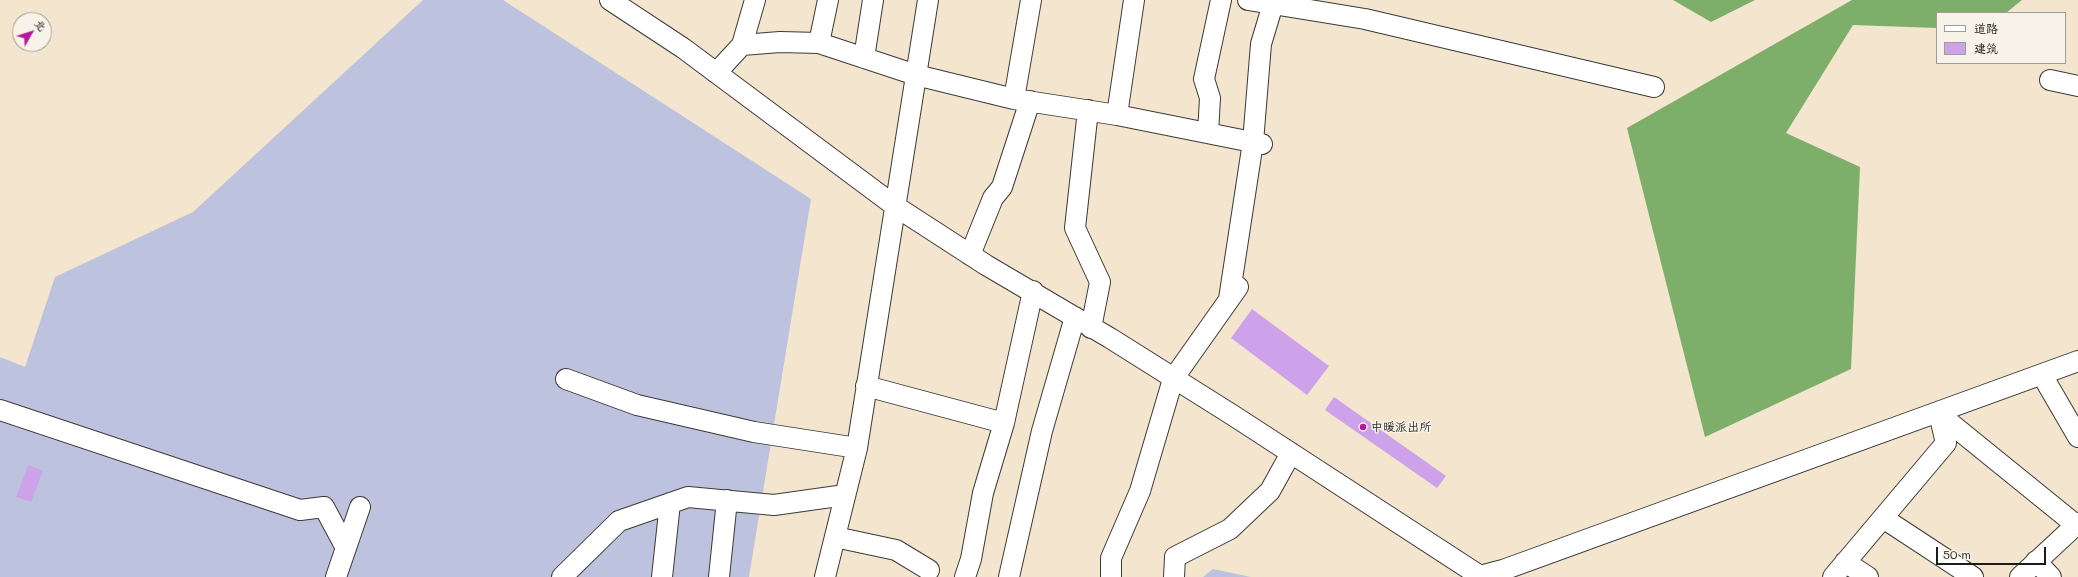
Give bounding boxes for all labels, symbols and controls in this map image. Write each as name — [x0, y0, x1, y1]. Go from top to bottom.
north arrow — [12, 12, 52, 52]
legend — [1936, 12, 2066, 64]
text: 北 — [32, 16, 50, 34]
text: 道路 — [1974, 20, 1998, 36]
text: 建筑 — [1974, 40, 1998, 56]
place label: 中暖派出所 — [1371, 420, 1431, 434]
marker: 中暖派出所 — [1358, 422, 1368, 432]
scale bar — [1938, 539, 2048, 565]
text: 50 m — [1943, 546, 1971, 562]

